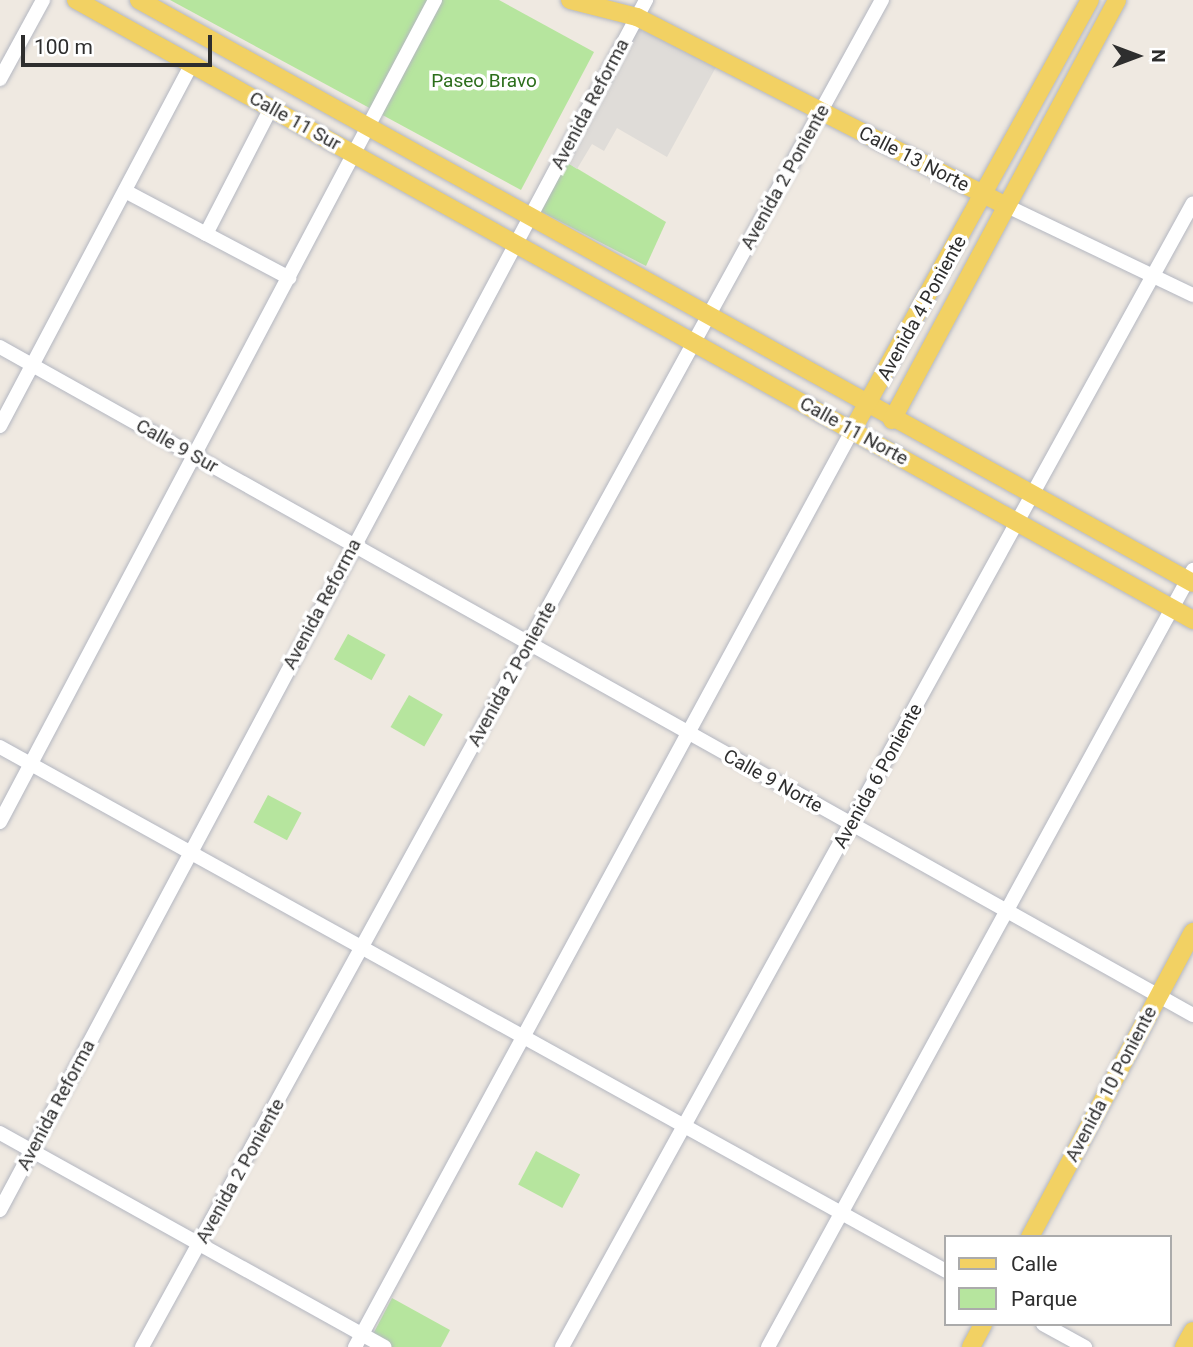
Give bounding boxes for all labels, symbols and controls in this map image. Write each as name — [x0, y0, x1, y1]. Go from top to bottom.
scale bar — [24, 21, 215, 65]
north arrow — [1102, 21, 1172, 91]
text: 100 m — [34, 35, 93, 59]
street label: Avenida Reforma — [546, 35, 634, 173]
text: N — [1147, 49, 1170, 63]
park label: Paseo Bravo — [431, 70, 537, 92]
street label: Calle 11 Sur — [245, 87, 345, 155]
street label: Avenida 2 Poniente — [736, 101, 834, 253]
street label: Calle 13 Norte — [855, 122, 973, 196]
street label: Avenida 4 Poniente — [873, 232, 971, 384]
street label: Calle 11 Norte — [796, 392, 912, 470]
street label: Calle 9 Sur — [132, 414, 222, 478]
street label: Avenida Reforma — [278, 535, 366, 673]
street label: Avenida 2 Poniente — [463, 598, 561, 750]
street label: Avenida 6 Poniente — [829, 700, 927, 852]
street label: Calle 9 Norte — [719, 744, 827, 818]
street label: Avenida 10 Poniente — [1060, 1002, 1162, 1166]
street label: Avenida Reforma — [12, 1036, 100, 1174]
street label: Avenida 2 Poniente — [191, 1095, 289, 1247]
legend — [944, 1235, 1172, 1326]
text: Calle — [1011, 1252, 1057, 1276]
text: Parque — [1011, 1287, 1077, 1311]

